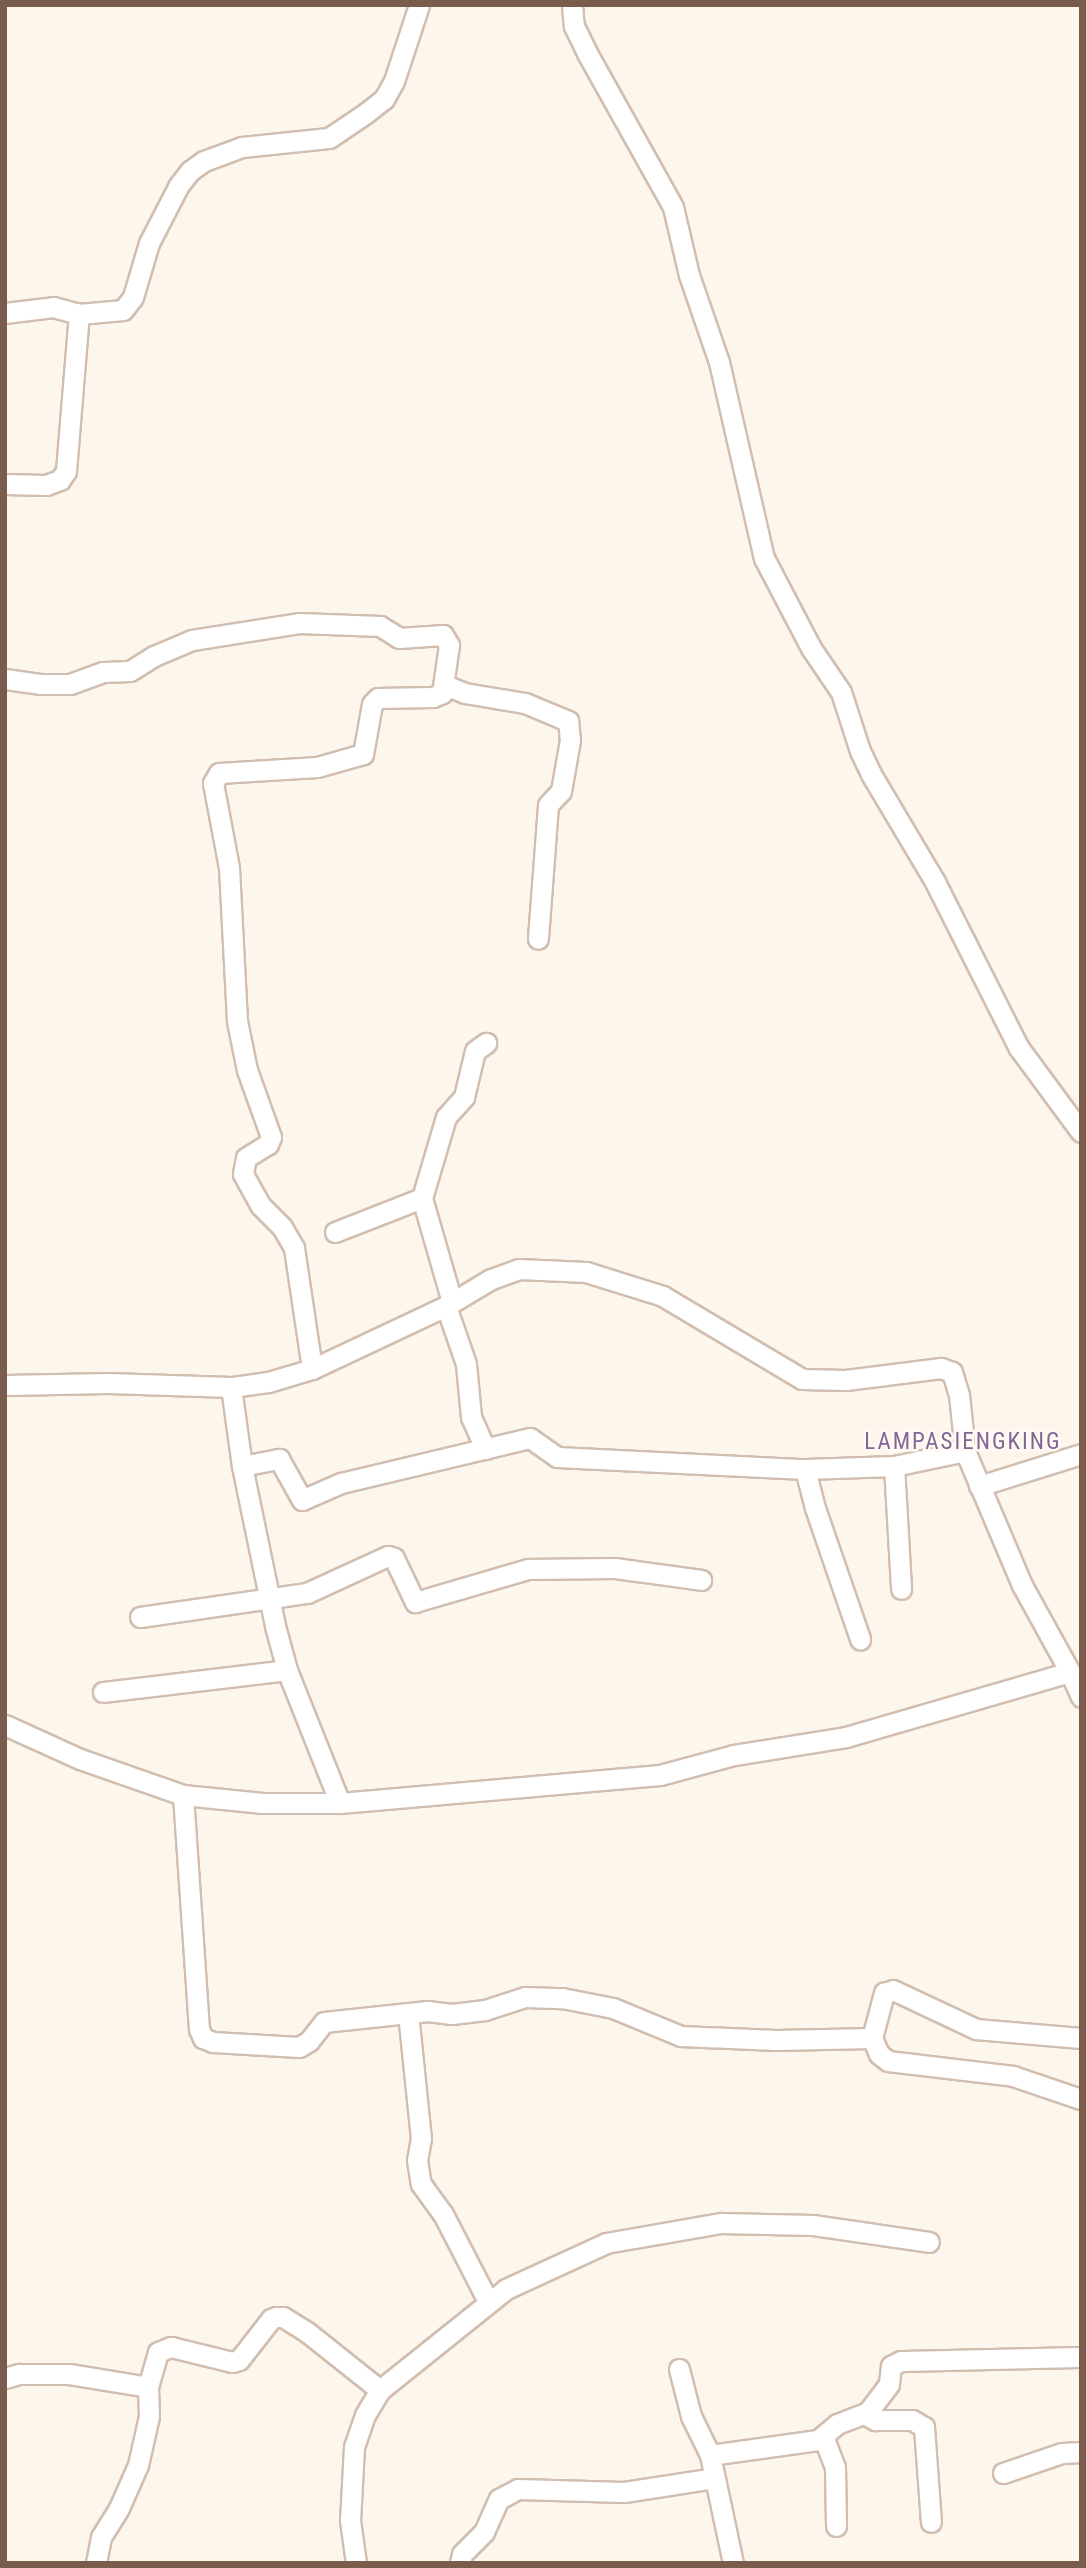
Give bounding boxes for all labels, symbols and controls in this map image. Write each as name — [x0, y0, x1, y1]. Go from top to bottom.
district label: LAMPASIENGKING — [866, 1428, 1060, 1456]

